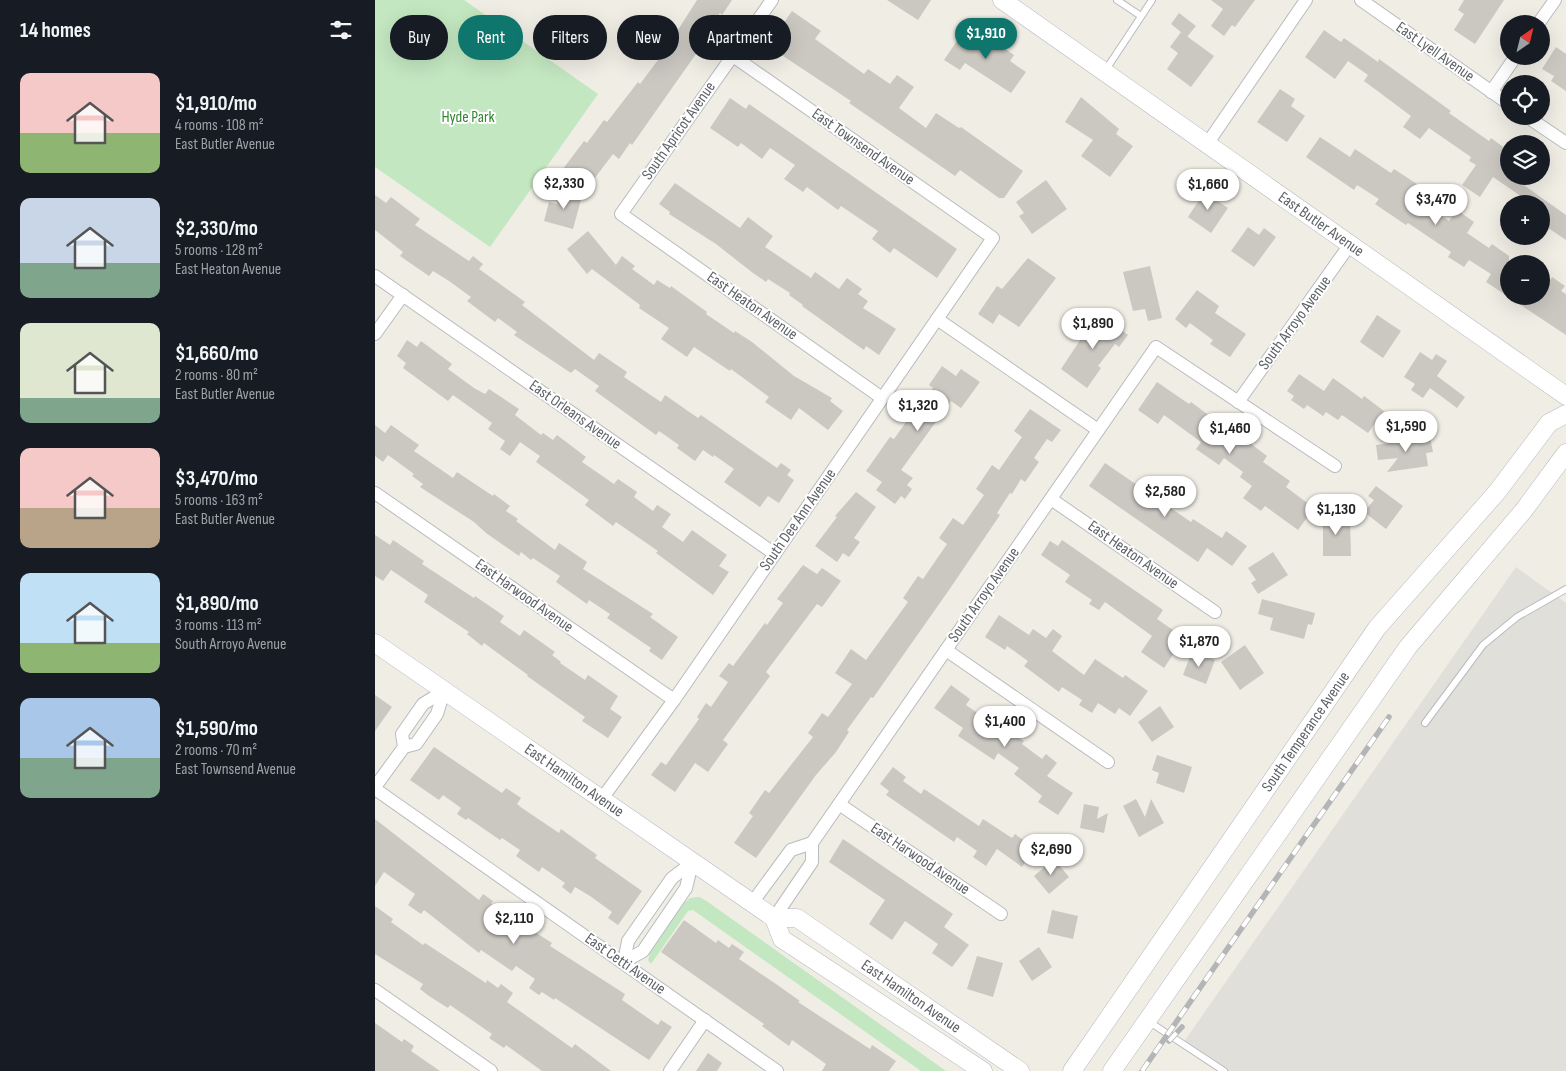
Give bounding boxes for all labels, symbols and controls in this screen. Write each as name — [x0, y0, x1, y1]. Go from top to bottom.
chip: Buy — [390, 15, 448, 60]
chip: Rent — [458, 15, 523, 60]
chip: Filters — [533, 15, 607, 60]
chip: New — [617, 15, 679, 60]
chip: Apartment — [689, 15, 791, 60]
north arrow — [1500, 15, 1550, 65]
map controls — [1500, 15, 1550, 305]
icon: filters — [327, 16, 355, 44]
text: 14 homes — [20, 18, 91, 43]
pin: $1,910 — [945, 18, 1027, 60]
street label: East Lyell Avenue — [1392, 18, 1478, 86]
text: $1,910 — [966, 24, 1006, 43]
button: locate — [1500, 75, 1550, 125]
street label: South Apricot Avenue — [638, 78, 720, 184]
text: $1,910/mo — [175, 91, 257, 116]
icon: home — [60, 93, 120, 153]
street label: East Townsend Avenue — [808, 105, 918, 189]
park label: Hyde Park — [441, 108, 495, 127]
text: 4 rooms · 108 m² — [175, 116, 264, 135]
text: East Butler Avenue — [175, 135, 275, 154]
button: layers — [1500, 135, 1550, 185]
pin: $2,330 — [523, 168, 605, 210]
pin: $1,660 — [1167, 168, 1249, 211]
text: $2,330 — [544, 174, 584, 193]
text: $1,660 — [1187, 175, 1229, 194]
pin: $3,470 — [1395, 184, 1477, 226]
street label: East Butler Avenue — [1275, 188, 1368, 261]
text: $3,470 — [1416, 190, 1456, 209]
button: + — [1500, 195, 1550, 245]
text: $2,330/mo — [175, 216, 258, 241]
icon: home — [60, 218, 120, 278]
text: 5 rooms · 128 m² — [175, 241, 263, 260]
button: − — [1500, 255, 1550, 305]
text: East Heaton Avenue — [175, 260, 281, 279]
street label: East Heaton Avenue — [703, 268, 801, 344]
street label: South Arroyo Avenue — [1255, 272, 1335, 374]
pin: $1,890 — [1052, 308, 1134, 350]
text: $1,890 — [1072, 314, 1114, 333]
text: $1,660/mo — [175, 341, 258, 366]
icon: home — [60, 343, 120, 403]
text: 2 rooms · 80 m² — [175, 366, 258, 385]
street label: East Orleans Avenue — [525, 376, 625, 454]
text: East Butler Avenue — [175, 385, 275, 404]
pin: $1,320 — [877, 390, 959, 432]
text: $1,320 — [898, 396, 938, 415]
pin: $1,590 — [1365, 410, 1447, 453]
pin: $1,460 — [1189, 412, 1271, 455]
text: $1,590 — [1386, 417, 1426, 436]
text: $1,460 — [1209, 419, 1251, 438]
street label: South Dee Ann Avenue — [756, 465, 840, 575]
text: $3,470/mo — [175, 466, 258, 491]
icon: home — [60, 468, 120, 528]
pin: $2,580 — [1124, 476, 1206, 518]
text: $2,580 — [1144, 482, 1186, 501]
text: 5 rooms · 163 m² — [175, 491, 263, 510]
pin: $1,130 — [1295, 494, 1377, 536]
text: $1,130 — [1316, 500, 1356, 519]
text: East Butler Avenue — [175, 510, 275, 529]
street label: East Heaton Avenue — [1084, 517, 1182, 593]
street label: South Arroyo Avenue — [944, 544, 1024, 646]
street label: East Harwood Avenue — [471, 555, 577, 637]
text: $1,890/mo — [175, 591, 259, 616]
icon: home — [60, 593, 120, 653]
text: 3 rooms · 113 m² — [175, 616, 262, 635]
pin: $1,870 — [1158, 626, 1240, 668]
text: $1,870 — [1179, 632, 1219, 651]
text: South Arroyo Avenue — [175, 635, 286, 654]
street label: South Temperance Avenue — [1258, 668, 1354, 795]
pin: $1,400 — [964, 706, 1046, 748]
text: $1,400 — [984, 712, 1026, 731]
text: $1,590/mo — [175, 716, 258, 741]
icon: home — [60, 718, 120, 778]
street label: East Hamilton Avenue — [521, 740, 628, 821]
text: 2 rooms · 70 m² — [175, 741, 257, 760]
text: East Townsend Avenue — [175, 760, 296, 779]
street label: East Harwood Avenue — [867, 819, 973, 899]
pin: $2,690 — [1010, 834, 1092, 876]
text: $2,690 — [1030, 840, 1072, 859]
pin: $2,110 — [473, 902, 555, 945]
text: $2,110 — [494, 909, 534, 928]
street label: East Cetti Avenue — [581, 929, 669, 999]
street label: East Hamilton Avenue — [858, 956, 964, 1037]

